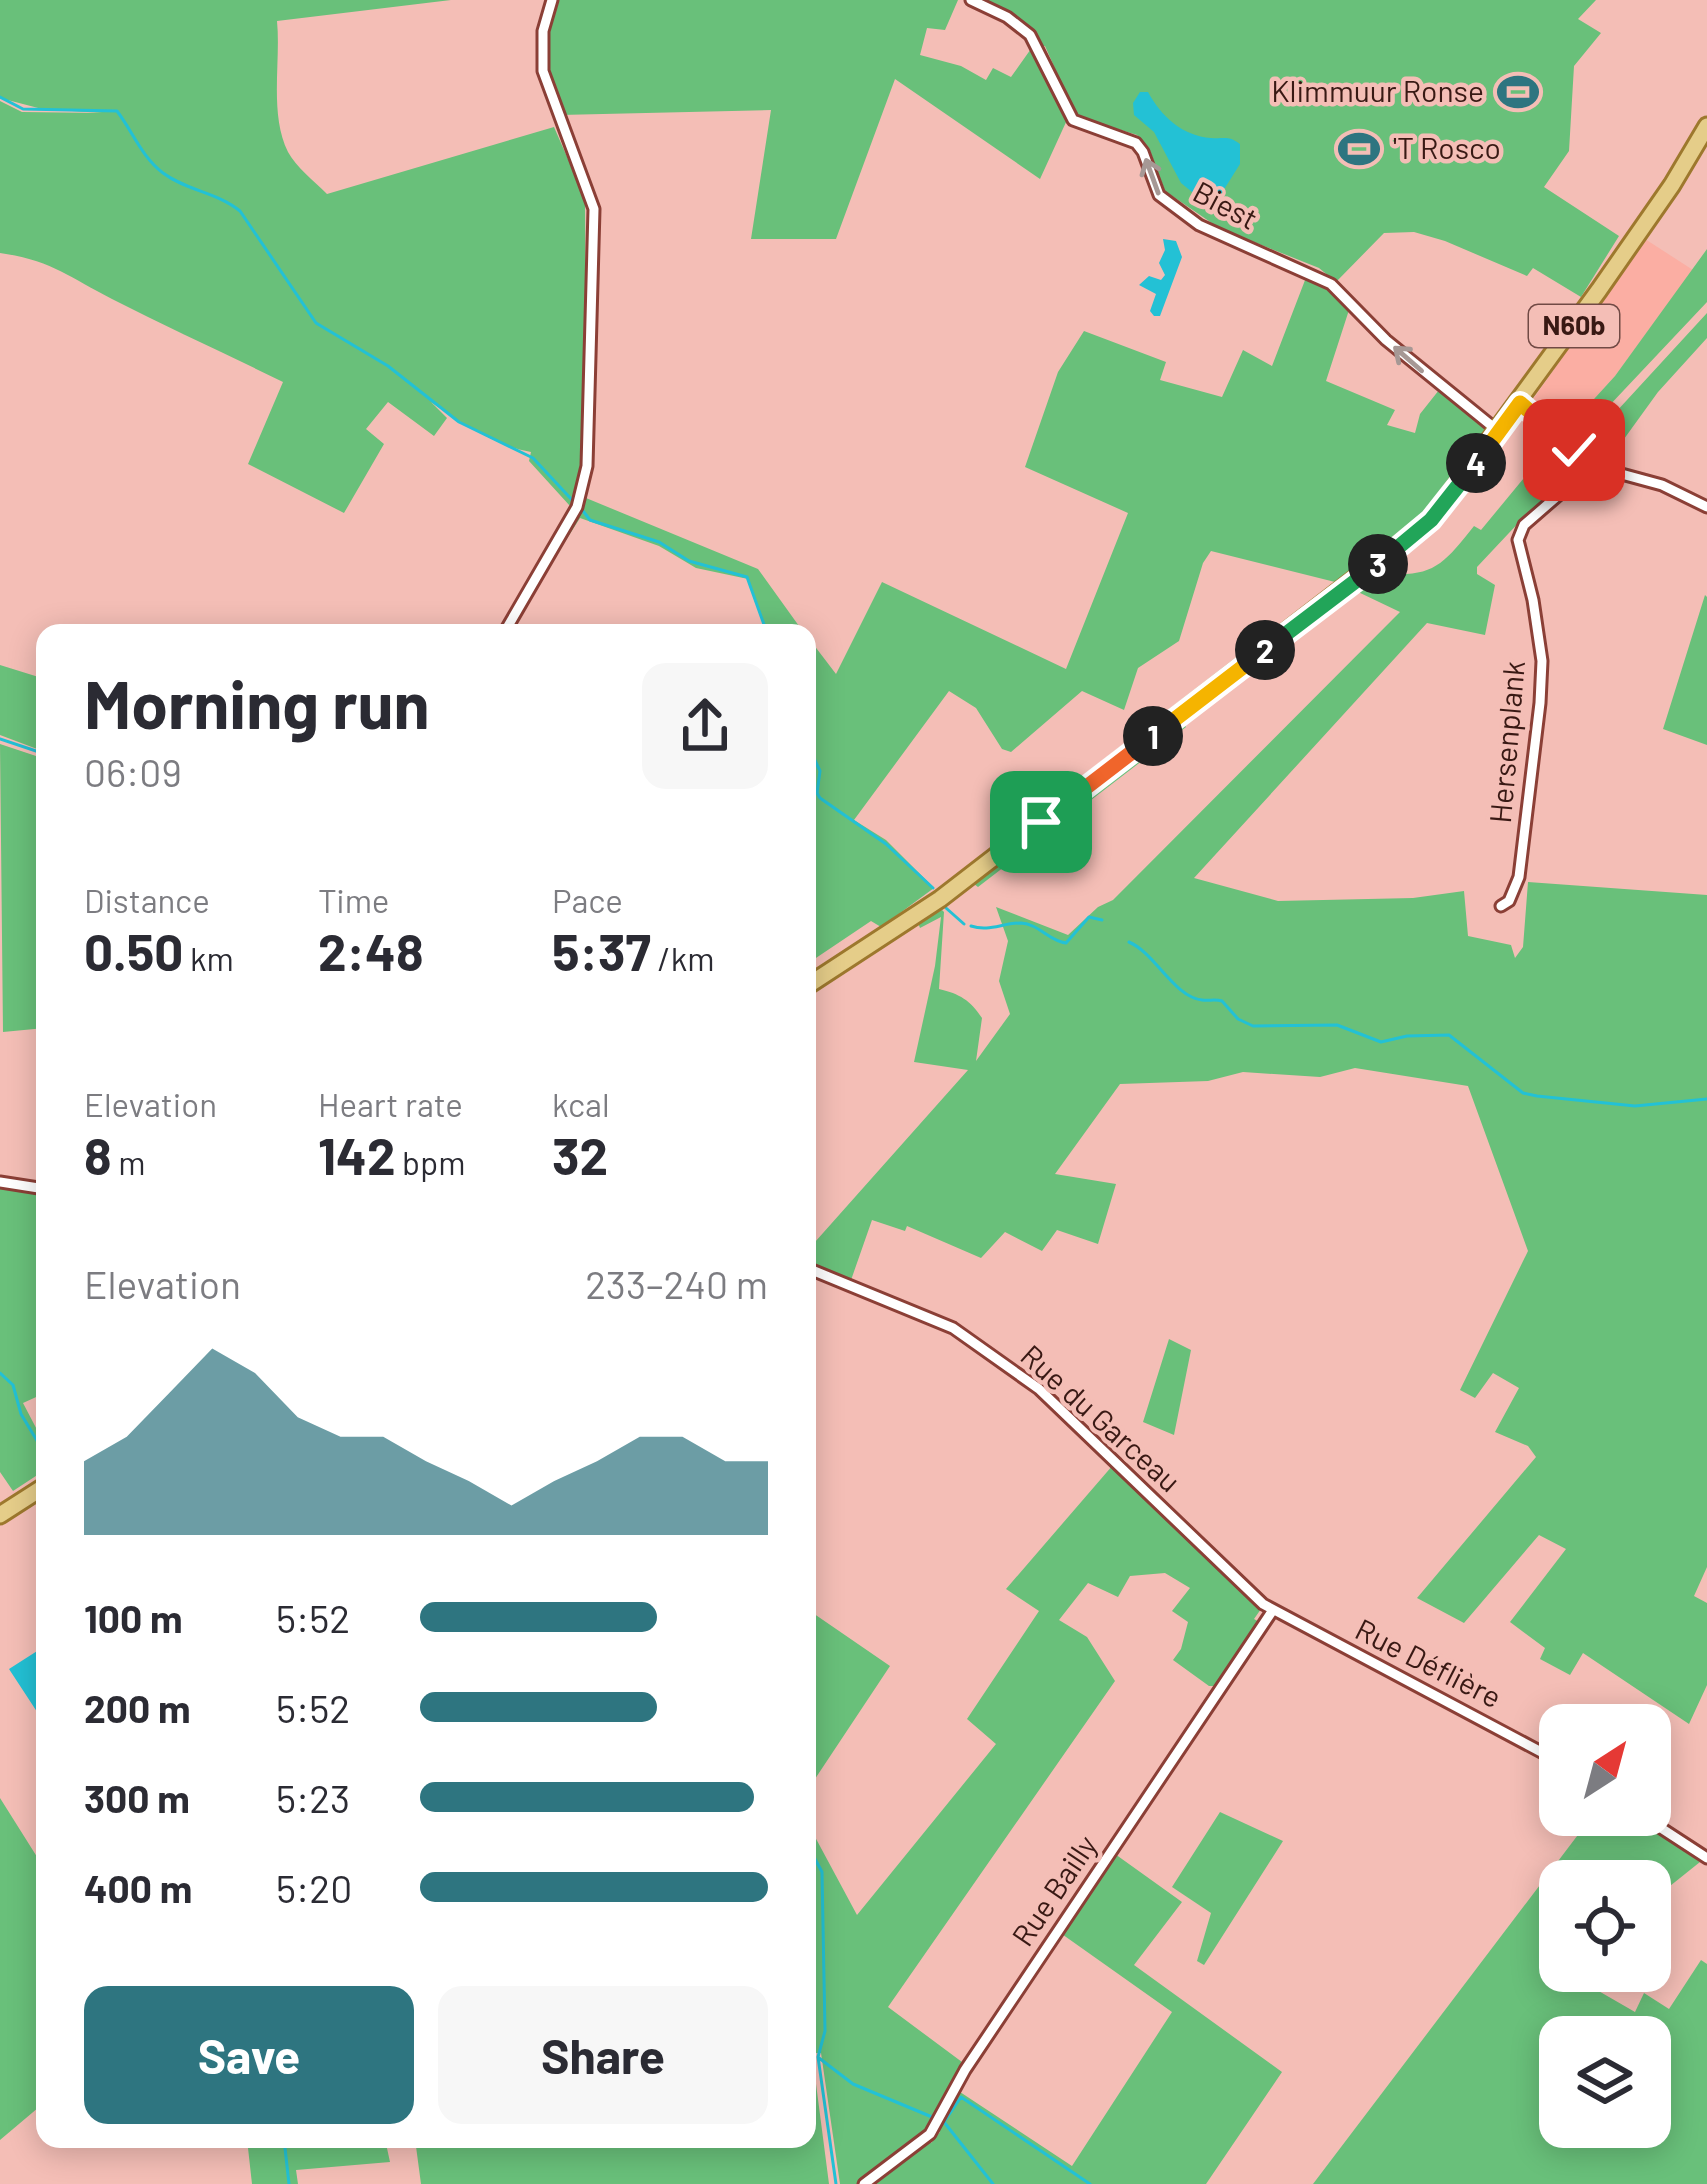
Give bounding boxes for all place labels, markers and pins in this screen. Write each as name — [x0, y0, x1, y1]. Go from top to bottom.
sports icon: Klimmuur Ronse — [1495, 69, 1541, 115]
place label: Klimmuur Ronse — [1271, 72, 1484, 108]
sports icon: 'T Rosco — [1336, 126, 1382, 172]
place label: 'T Rosco — [1393, 129, 1501, 165]
pin — [1523, 399, 1625, 501]
pin: 4 — [1446, 433, 1506, 493]
pin: 3 — [1348, 534, 1408, 594]
pin: 2 — [1235, 620, 1295, 680]
pin: 1 — [1123, 706, 1183, 766]
pin — [990, 771, 1092, 873]

